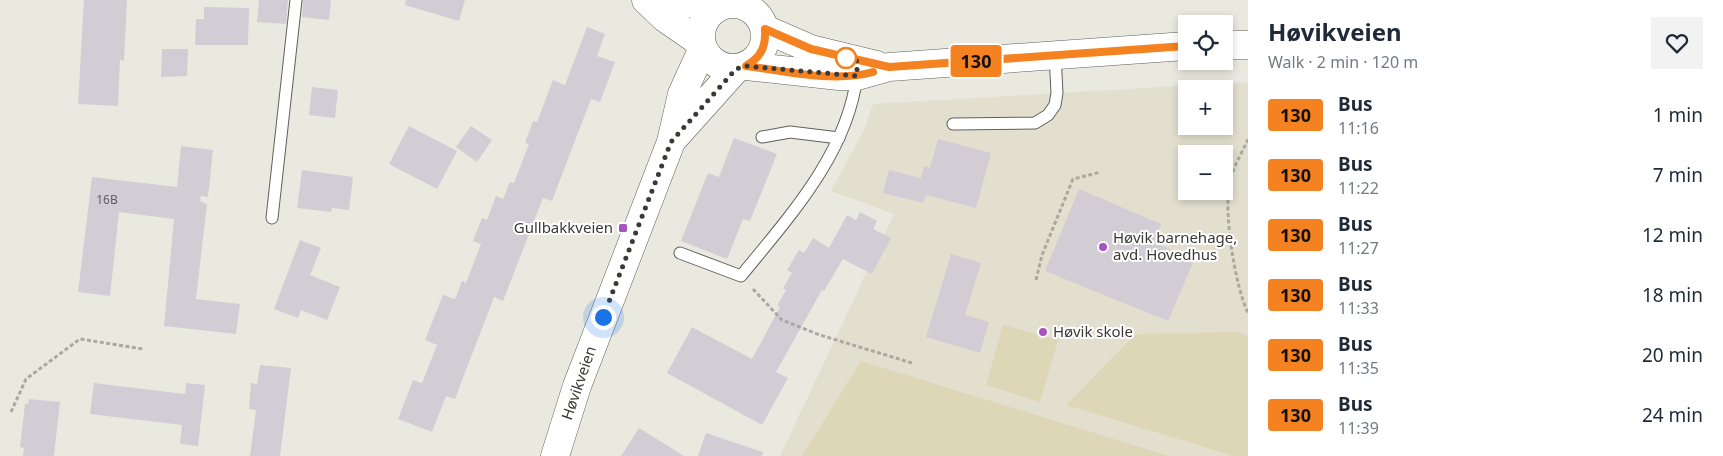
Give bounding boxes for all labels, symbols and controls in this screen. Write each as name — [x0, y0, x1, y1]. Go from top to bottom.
map controls — [1178, 15, 1233, 200]
button: locate — [1178, 15, 1233, 70]
text: Høvikveien — [1268, 15, 1402, 48]
button: heart — [1651, 17, 1703, 69]
line badge: 130 — [947, 45, 1005, 77]
unlabelled marker — [835, 47, 857, 69]
text: 130 — [961, 49, 991, 73]
text: Walk · 2 min · 120 m — [1268, 51, 1418, 73]
button: + — [1178, 80, 1233, 135]
text: Bus — [1338, 91, 1373, 117]
text: 1 min — [1653, 102, 1703, 128]
text: 130 — [1280, 103, 1311, 127]
text: 11:16 — [1338, 117, 1379, 139]
button: − — [1178, 145, 1233, 200]
text: Bus — [1338, 151, 1373, 177]
text: 7 min — [1653, 162, 1703, 188]
text: 130 — [1280, 163, 1311, 187]
text: 11:22 — [1338, 177, 1379, 199]
house number: 16B — [96, 191, 118, 208]
text: Bus — [1338, 211, 1373, 237]
place label: Gullbakkveien — [514, 217, 613, 237]
marker: Gullbakkveien — [617, 222, 629, 234]
text: 12 min — [1642, 222, 1703, 248]
text: 130 — [1280, 223, 1311, 247]
place label: Høvik barnehage, avd. Hovedhus — [1113, 227, 1237, 264]
text: 11:27 — [1338, 237, 1379, 259]
marker: Høvik barnehage, avd. Hovedhus — [1097, 241, 1109, 253]
text: Bus — [1338, 271, 1373, 297]
text: 18 min — [1642, 282, 1703, 308]
text: 130 — [1280, 283, 1311, 307]
text: 11:33 — [1338, 297, 1379, 319]
your location — [591, 305, 616, 330]
place label: Høvik skole — [1053, 321, 1133, 341]
marker: Høvik skole — [1037, 326, 1049, 338]
text: Bus — [1338, 331, 1373, 357]
text: 20 min — [1642, 342, 1703, 368]
street label: Høvikveien — [556, 343, 600, 422]
text: 130 — [1280, 343, 1311, 367]
text: 11:35 — [1338, 357, 1379, 379]
text: Bus — [1338, 391, 1373, 417]
text: 24 min — [1642, 402, 1703, 428]
text: 130 — [1280, 403, 1311, 427]
text: 11:39 — [1338, 417, 1379, 439]

